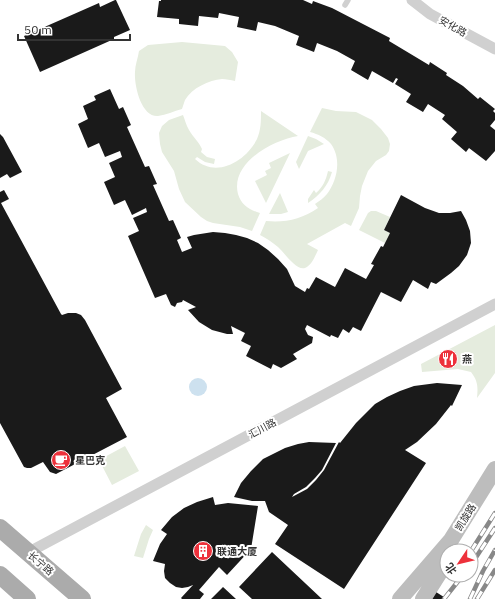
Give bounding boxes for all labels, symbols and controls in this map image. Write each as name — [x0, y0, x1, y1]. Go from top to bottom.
street label: 安化路 — [436, 13, 469, 39]
scale bar — [18, 16, 130, 42]
text: 50 m — [24, 22, 52, 37]
restaurant icon: 燕 — [437, 348, 459, 370]
place label: 燕 — [462, 353, 472, 366]
street label: 汇川路 — [246, 416, 279, 441]
cafe icon: 星巴克 — [50, 449, 72, 471]
place label: 星巴克 — [75, 454, 105, 467]
street label: 凯旋路 — [452, 501, 479, 533]
building icon: 联通大厦 — [192, 540, 214, 562]
north arrow — [439, 543, 479, 583]
place label: 联通大厦 — [217, 545, 257, 558]
street label: 长宁路 — [25, 549, 56, 578]
text: 北 — [442, 560, 460, 577]

